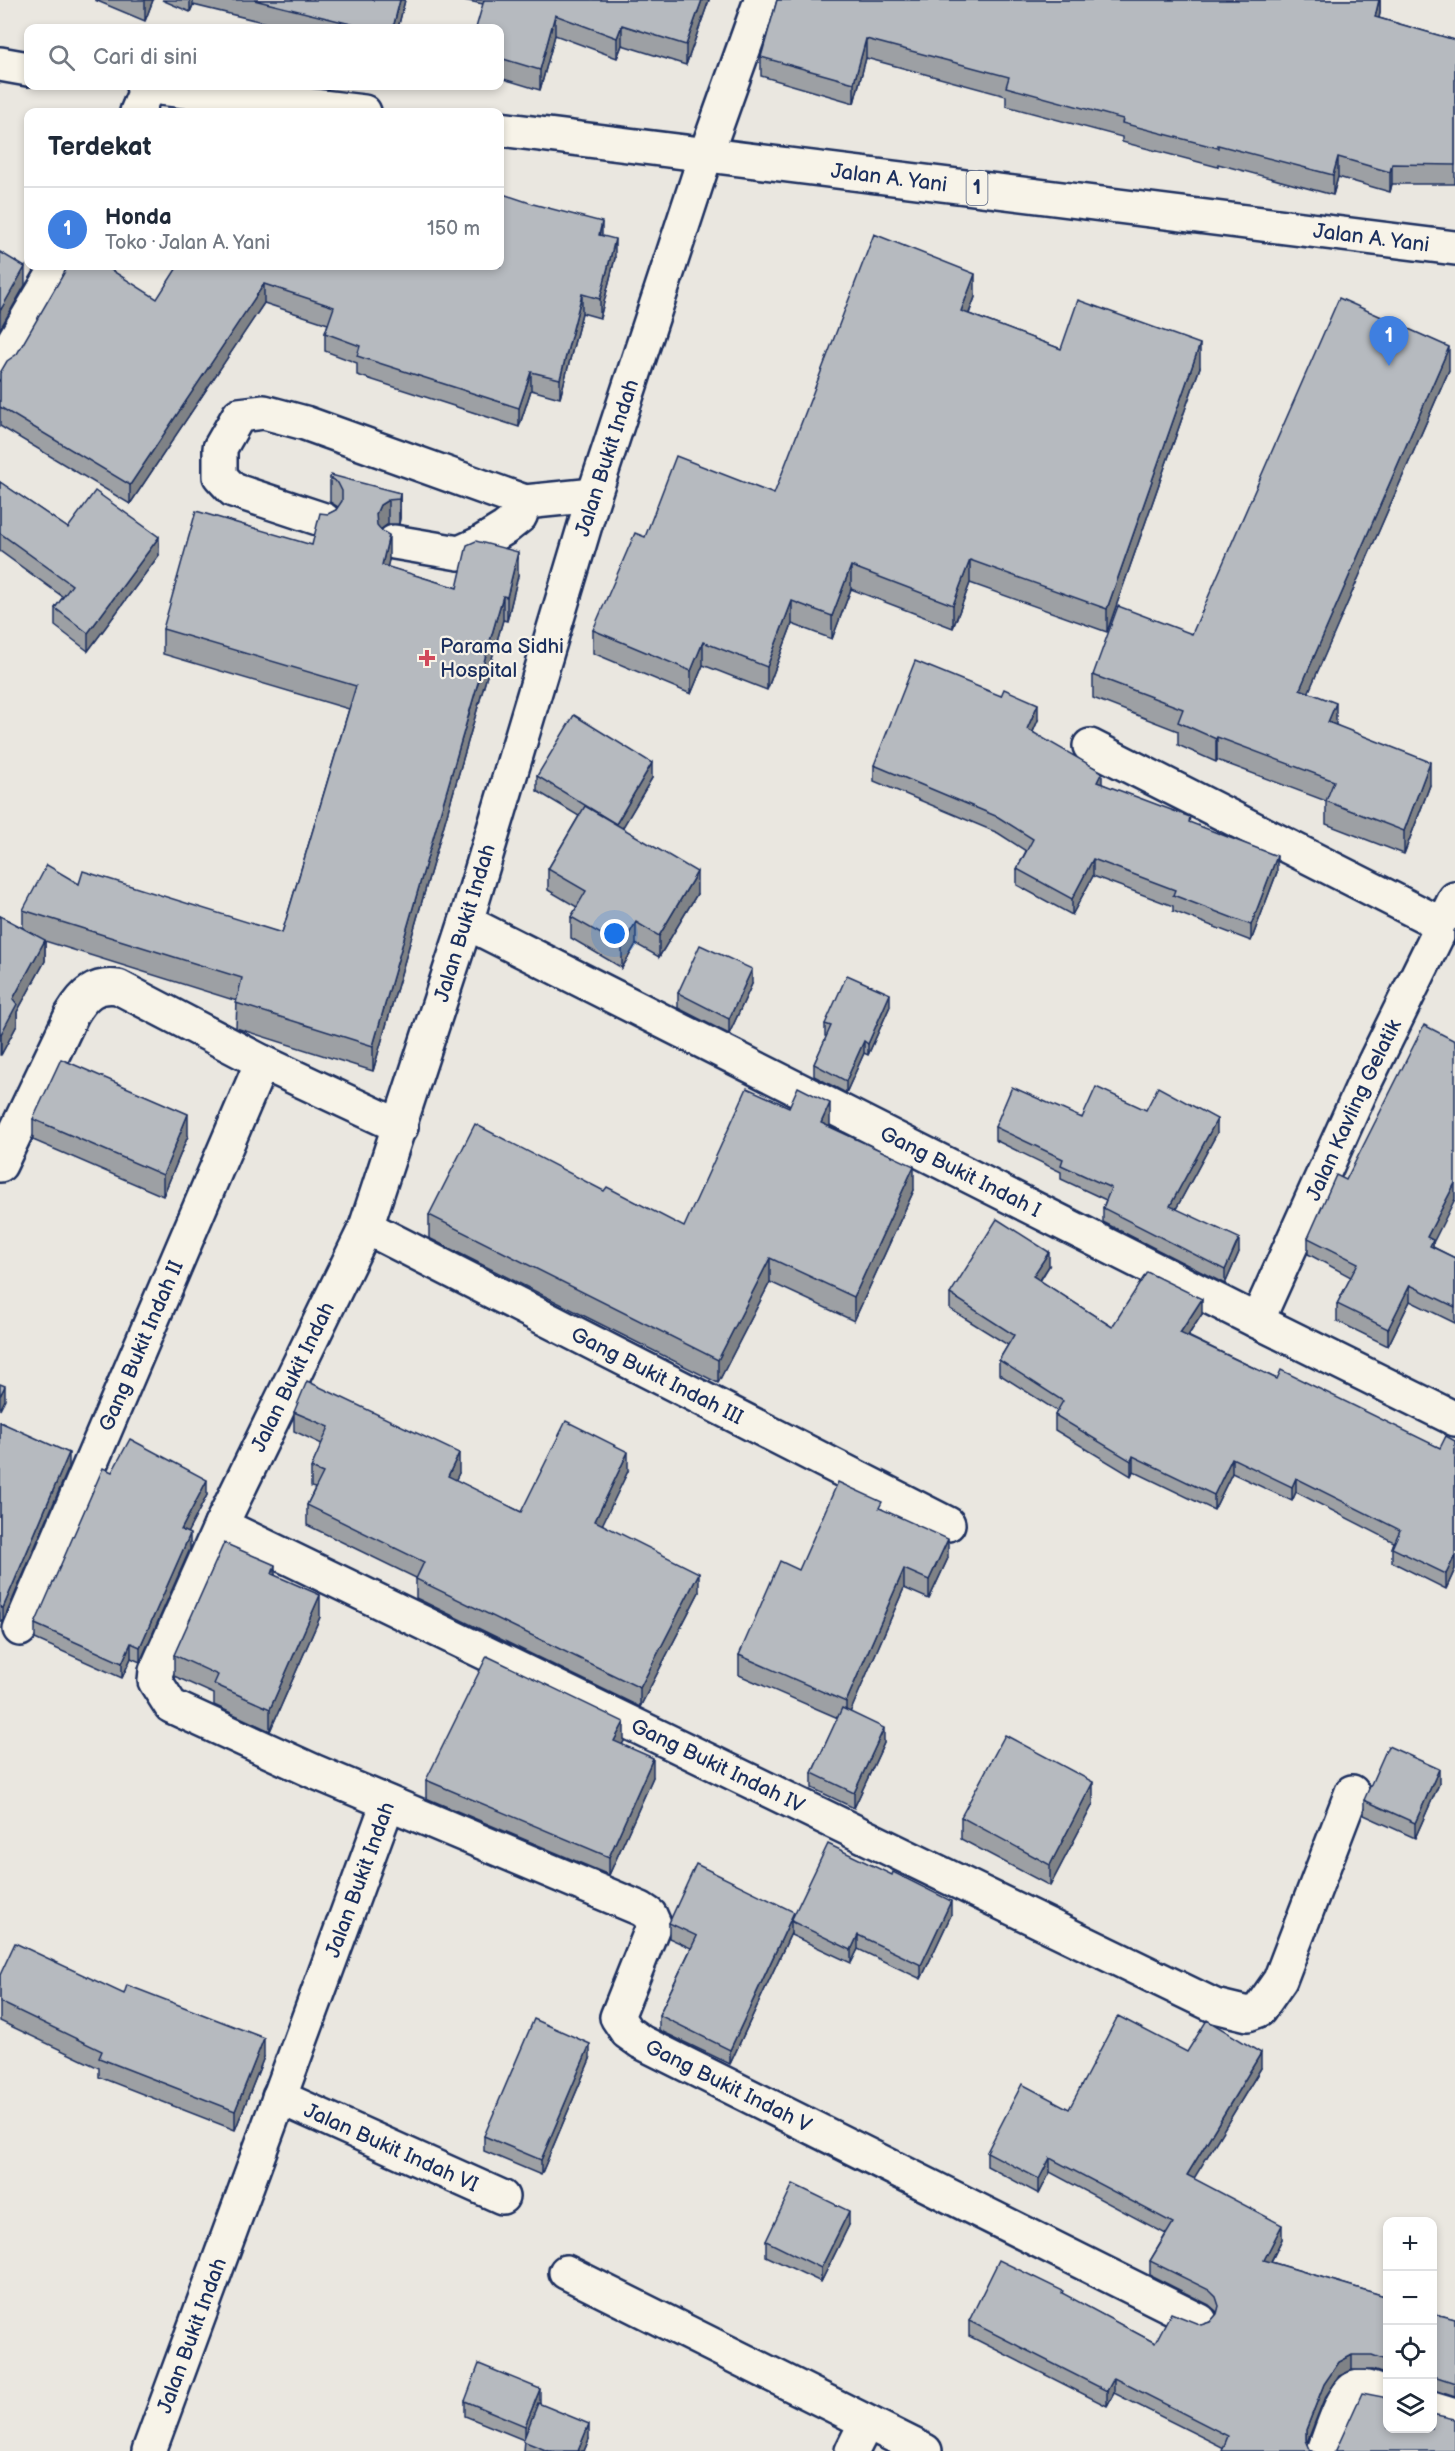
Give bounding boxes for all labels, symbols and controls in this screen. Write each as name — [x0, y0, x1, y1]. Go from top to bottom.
search box — [24, 24, 504, 90]
icon: search — [45, 41, 78, 74]
text: Cari di sini — [93, 44, 197, 71]
text: Terdekat — [48, 132, 151, 163]
street label: Jalan A. Yani — [829, 158, 949, 197]
road number: 1 — [966, 171, 988, 205]
text: Honda — [105, 204, 172, 231]
text: 1 — [63, 217, 72, 241]
text: 150 m — [427, 217, 480, 241]
street label: Jalan A. Yani — [1312, 218, 1431, 257]
text: Toko · Jalan A. Yani — [105, 231, 270, 255]
pin: 1 — [1370, 316, 1408, 366]
street label: Jalan Bukit Indah — [570, 376, 644, 540]
place label: Parama Sidhi Hospital — [440, 634, 564, 683]
marker: Parama Sidhi Hospital — [418, 649, 436, 667]
street label: Jalan Bukit Indah — [429, 841, 501, 1005]
your location — [600, 919, 629, 948]
street label: Jalan Kavling Gelatik — [1300, 1014, 1407, 1205]
street label: Gang Bukit Indah I — [876, 1121, 1045, 1222]
street label: Gang Bukit Indah II — [93, 1256, 188, 1435]
street label: Jalan Bukit Indah — [246, 1298, 340, 1456]
street label: Gang Bukit Indah III — [567, 1321, 748, 1430]
street label: Gang Bukit Indah IV — [627, 1713, 809, 1818]
street label: Jalan Bukit Indah — [320, 1798, 400, 1961]
street label: Gang Bukit Indah V — [641, 2034, 816, 2138]
street label: Jalan Bukit Indah VI — [300, 2097, 482, 2197]
map controls — [1383, 2217, 1437, 2433]
button: + — [1383, 2217, 1437, 2271]
street label: Jalan Bukit Indah — [151, 2254, 232, 2417]
button: − — [1383, 2271, 1437, 2325]
button: locate — [1383, 2325, 1437, 2379]
button: layers — [1383, 2379, 1437, 2433]

